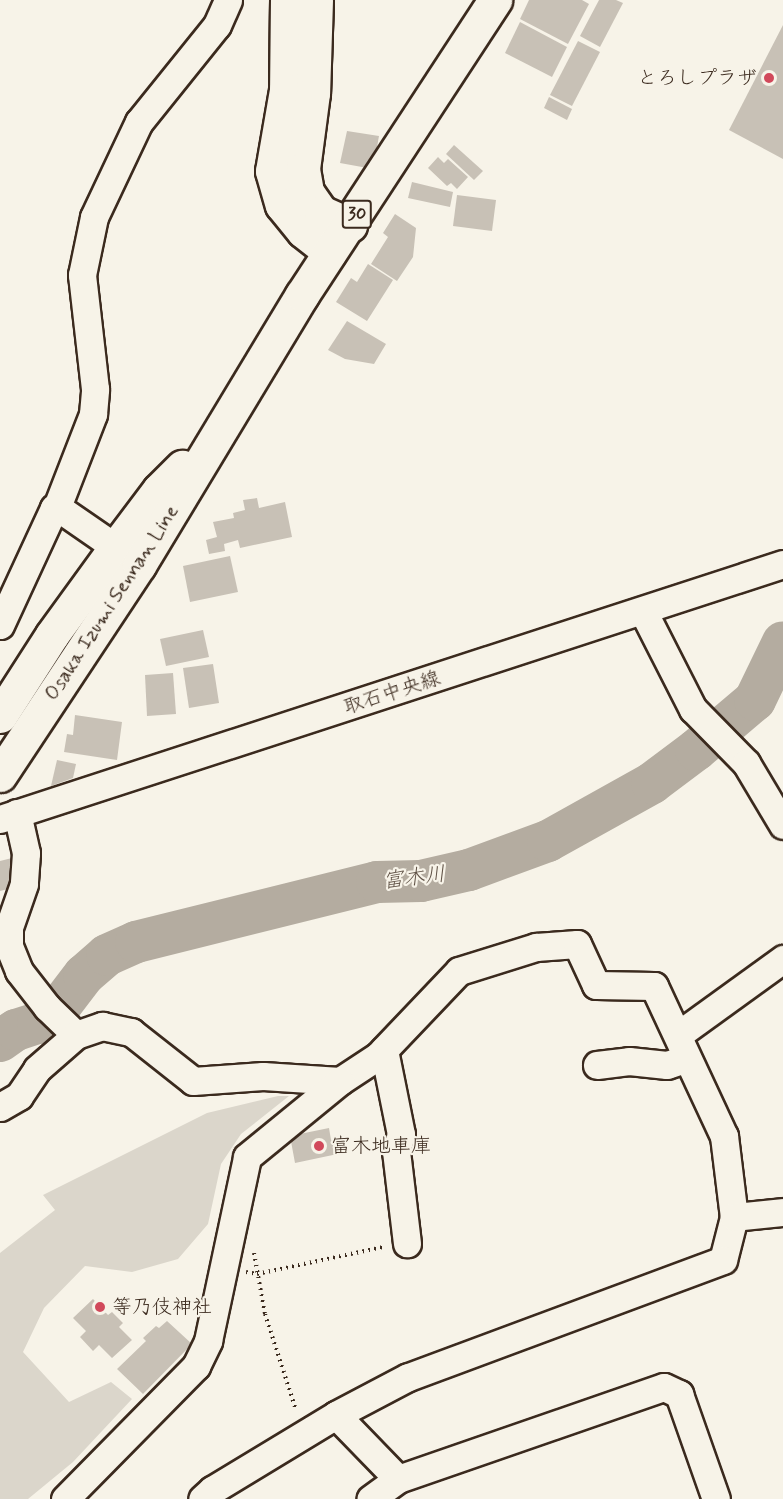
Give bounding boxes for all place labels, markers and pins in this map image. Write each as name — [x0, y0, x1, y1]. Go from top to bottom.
place label: とろしプラザ — [637, 66, 757, 90]
marker: とろしプラザ — [762, 71, 776, 85]
place label: 富木地車庫 — [331, 1134, 431, 1158]
marker: 富木地車庫 — [312, 1139, 326, 1153]
place label: 等乃伎神社 — [112, 1295, 212, 1319]
marker: 等乃伎神社 — [93, 1300, 107, 1314]

